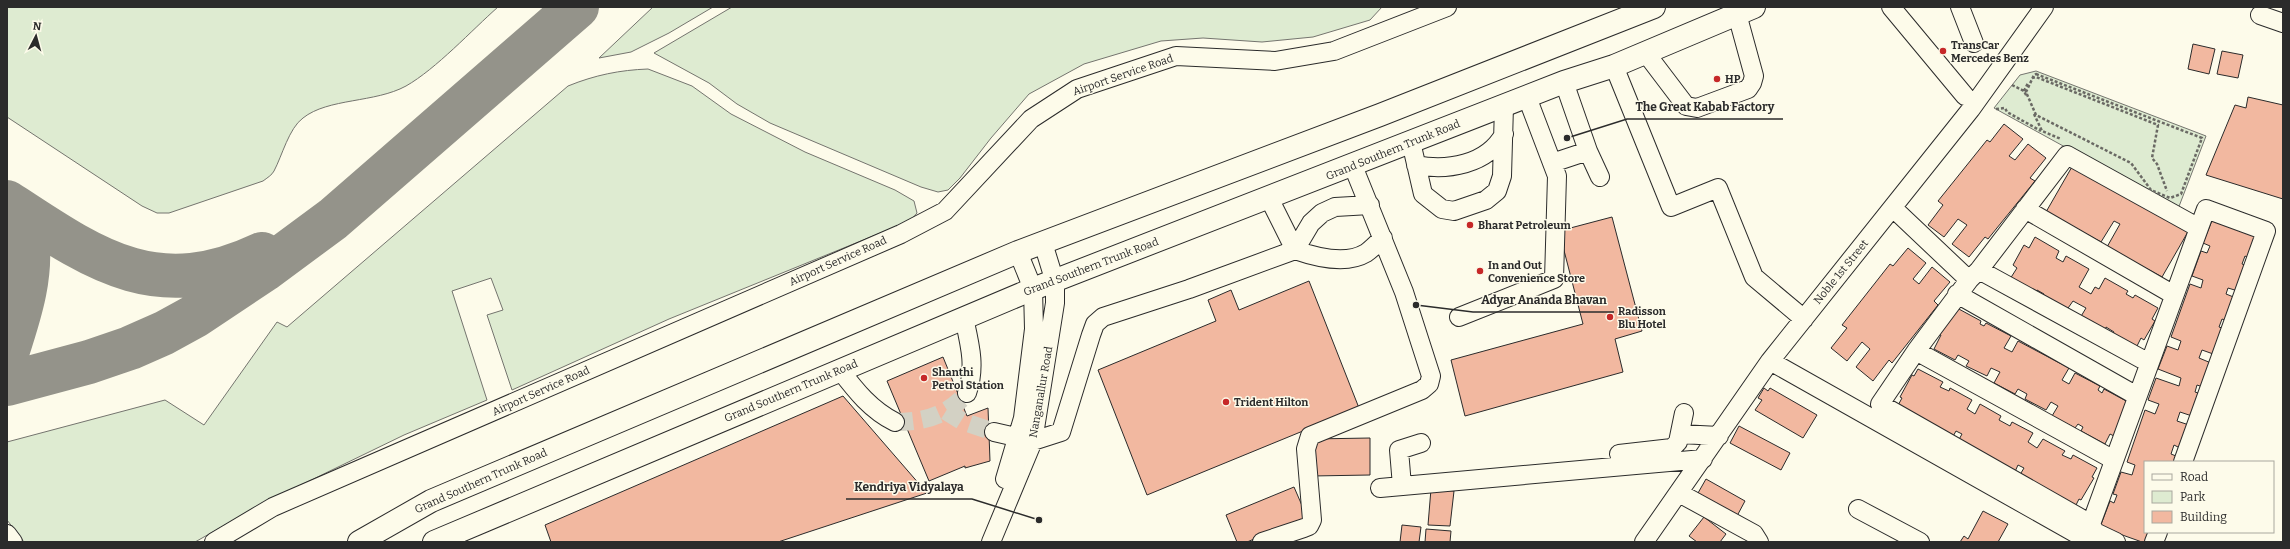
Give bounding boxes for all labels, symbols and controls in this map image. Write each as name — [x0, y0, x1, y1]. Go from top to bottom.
north arrow — [16, 16, 56, 56]
text: N — [32, 20, 42, 34]
place label: TransCar Mercedes Benz — [1951, 39, 2029, 65]
marker: TransCar Mercedes Benz — [1938, 46, 1948, 56]
street label: Airport Service Road — [1071, 52, 1175, 98]
place label: HP — [1725, 73, 1741, 86]
marker: HP — [1712, 74, 1722, 84]
callout: The Great Kabab Factory — [1627, 95, 1783, 119]
text: The Great Kabab Factory — [1635, 100, 1775, 114]
street label: Grand Southern Trunk Road — [1324, 117, 1462, 183]
place label: Bharat Petroleum — [1478, 219, 1571, 232]
marker: Bharat Petroleum — [1465, 220, 1475, 230]
street label: Airport Service Road — [787, 233, 889, 288]
street label: Grand Southern Trunk Road — [1022, 235, 1161, 299]
street label: Noble 1st Street — [1811, 237, 1871, 307]
place label: In and Out Convenience Store — [1488, 259, 1585, 285]
marker: In and Out Convenience Store — [1475, 266, 1485, 276]
callout: Adyar Ananda Bhavan — [1473, 288, 1614, 312]
text: Adyar Ananda Bhavan — [1481, 293, 1607, 307]
place label: Radisson Blu Hotel — [1618, 305, 1666, 331]
marker: Radisson Blu Hotel — [1605, 312, 1615, 322]
street label: Nanganallur Road — [1027, 345, 1056, 439]
street label: Grand Southern Trunk Road — [722, 357, 860, 425]
street label: Airport Service Road — [490, 363, 592, 418]
place label: Shanthi Petrol Station — [932, 366, 1004, 392]
marker: Shanthi Petrol Station — [919, 373, 929, 383]
place label: Trident Hilton — [1234, 396, 1308, 409]
marker: Trident Hilton — [1221, 397, 1231, 407]
street label: Grand Southern Trunk Road — [413, 446, 550, 516]
legend — [2144, 461, 2274, 533]
text: Road — [2180, 470, 2208, 484]
callout: Kendriya Vidyalaya — [846, 475, 972, 499]
text: Kendriya Vidyalaya — [854, 480, 964, 494]
text: Park — [2180, 490, 2206, 504]
text: Building — [2180, 510, 2227, 524]

